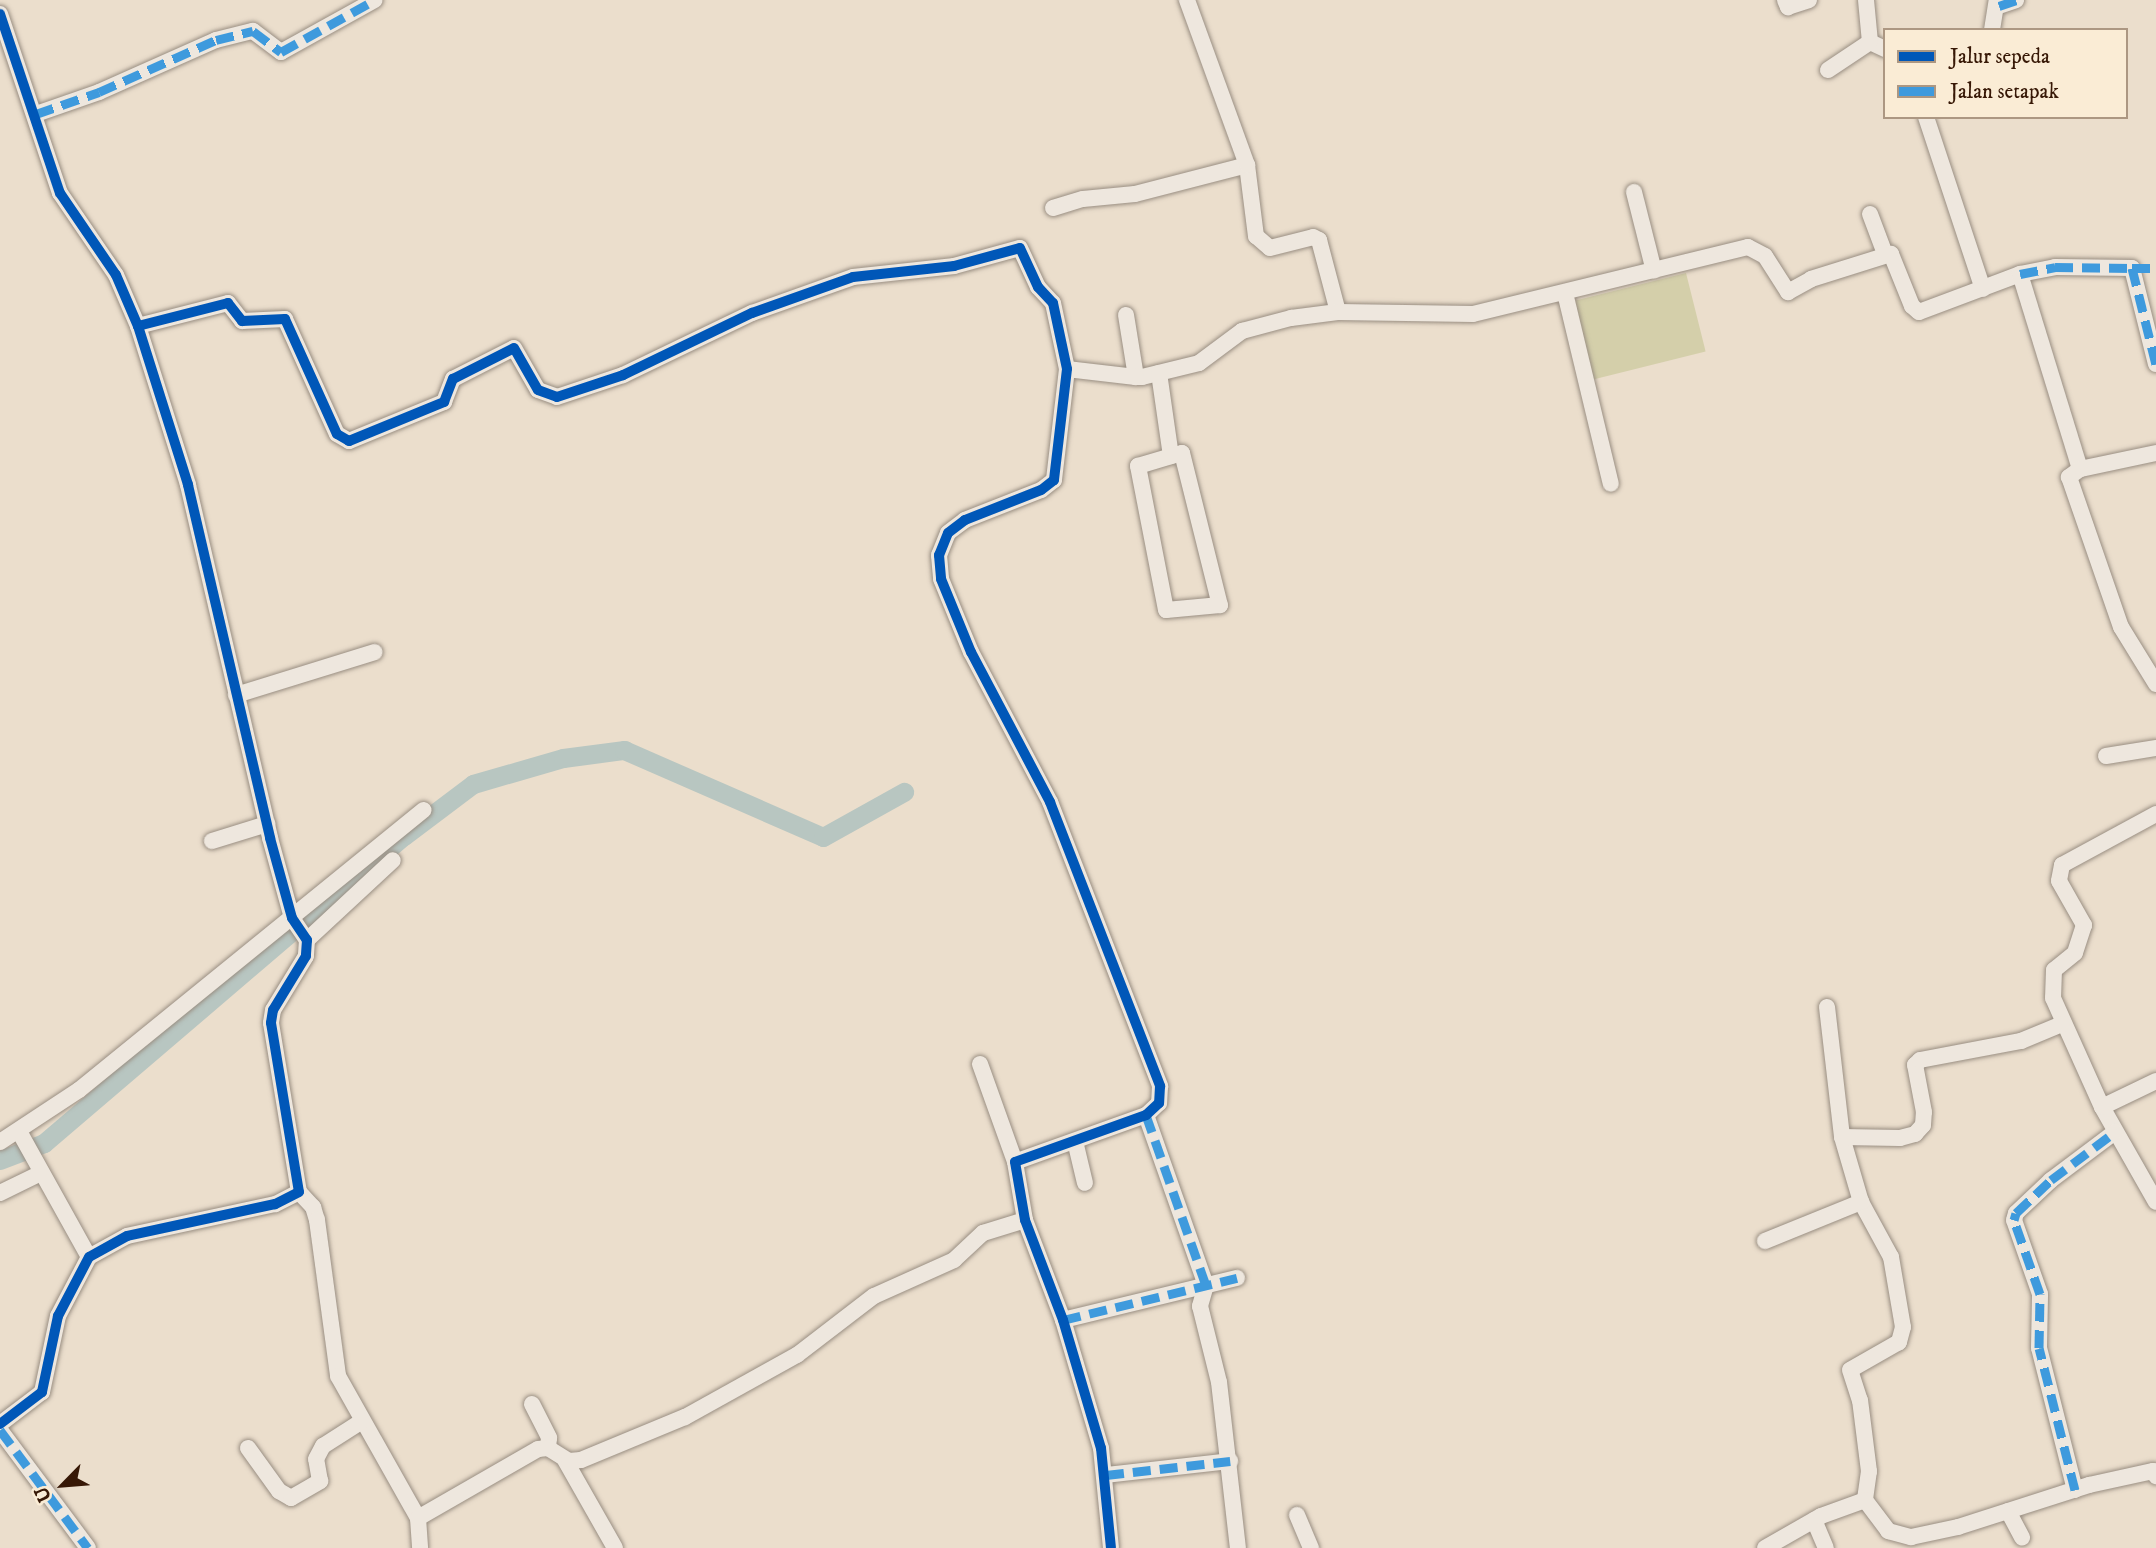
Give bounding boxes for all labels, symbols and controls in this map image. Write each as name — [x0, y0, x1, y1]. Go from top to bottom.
legend — [1883, 28, 2128, 119]
text: Jalur sepeda — [1950, 44, 2050, 70]
text: Jalan setapak — [1950, 79, 2059, 105]
north arrow — [28, 1450, 98, 1520]
text: U — [30, 1483, 57, 1506]

